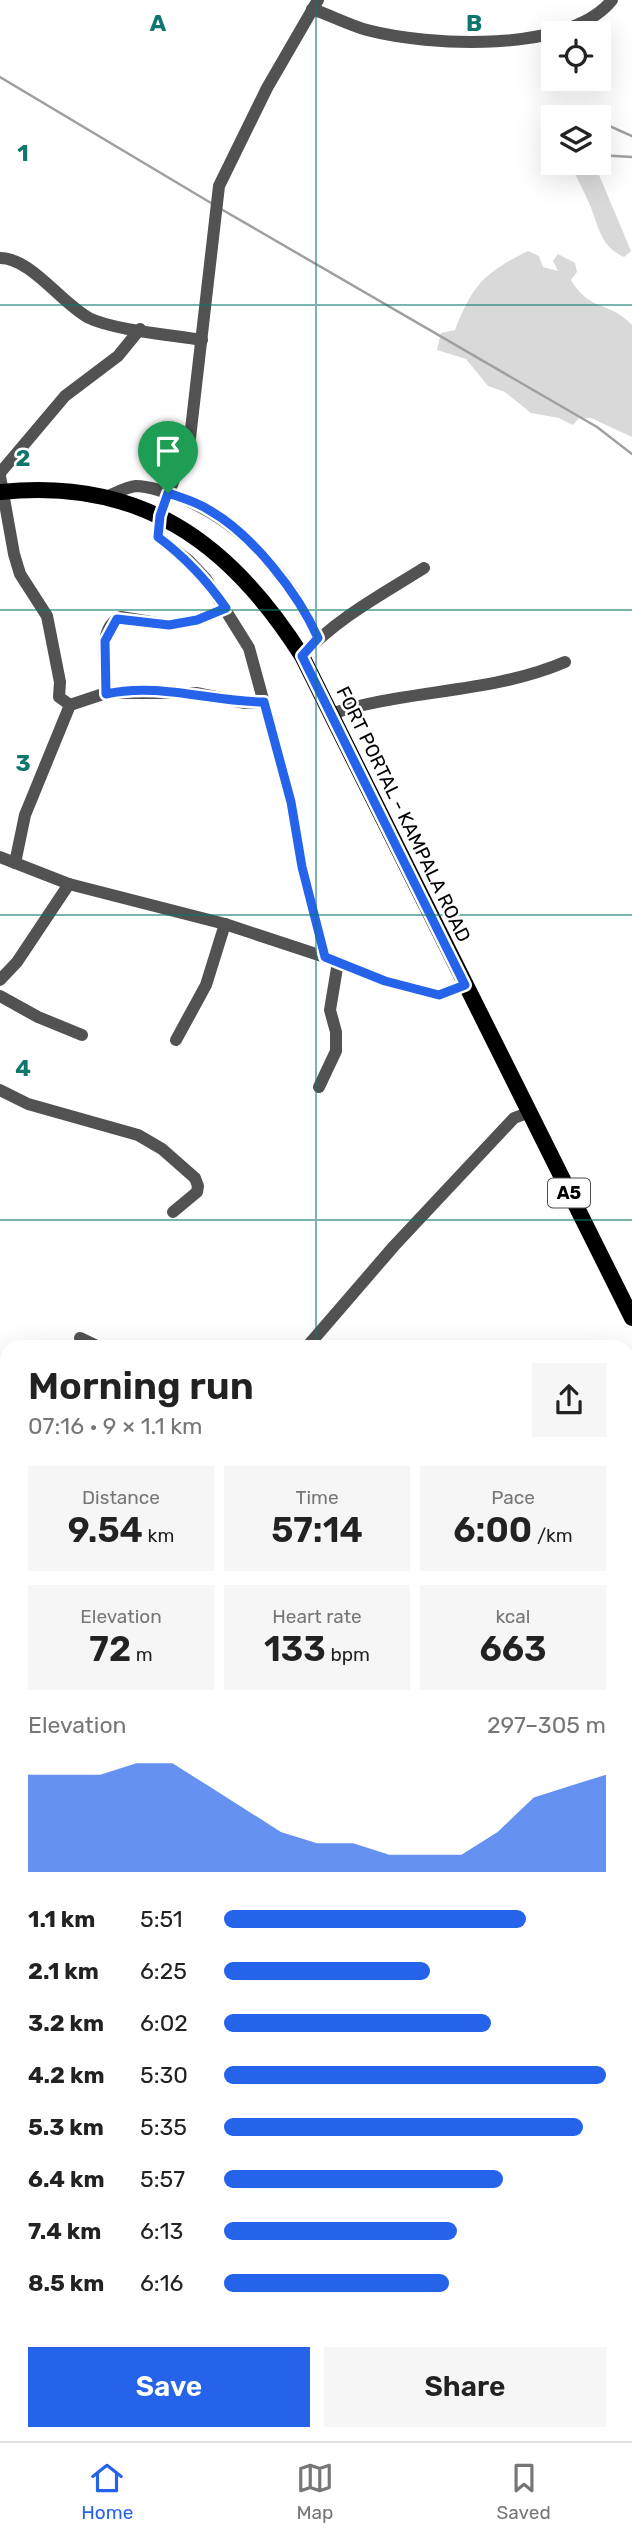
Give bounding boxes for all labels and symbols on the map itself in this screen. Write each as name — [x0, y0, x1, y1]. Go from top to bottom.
text: A — [150, 9, 167, 37]
text: B — [466, 9, 482, 37]
text: 1 — [17, 139, 29, 167]
pin — [138, 421, 198, 493]
text: 2 — [16, 444, 30, 472]
street label: FORT PORTAL - KAMPALA ROAD — [332, 683, 476, 946]
text: 3 — [15, 749, 31, 777]
text: 4 — [15, 1054, 31, 1082]
road number: A5 — [548, 1178, 590, 1208]

